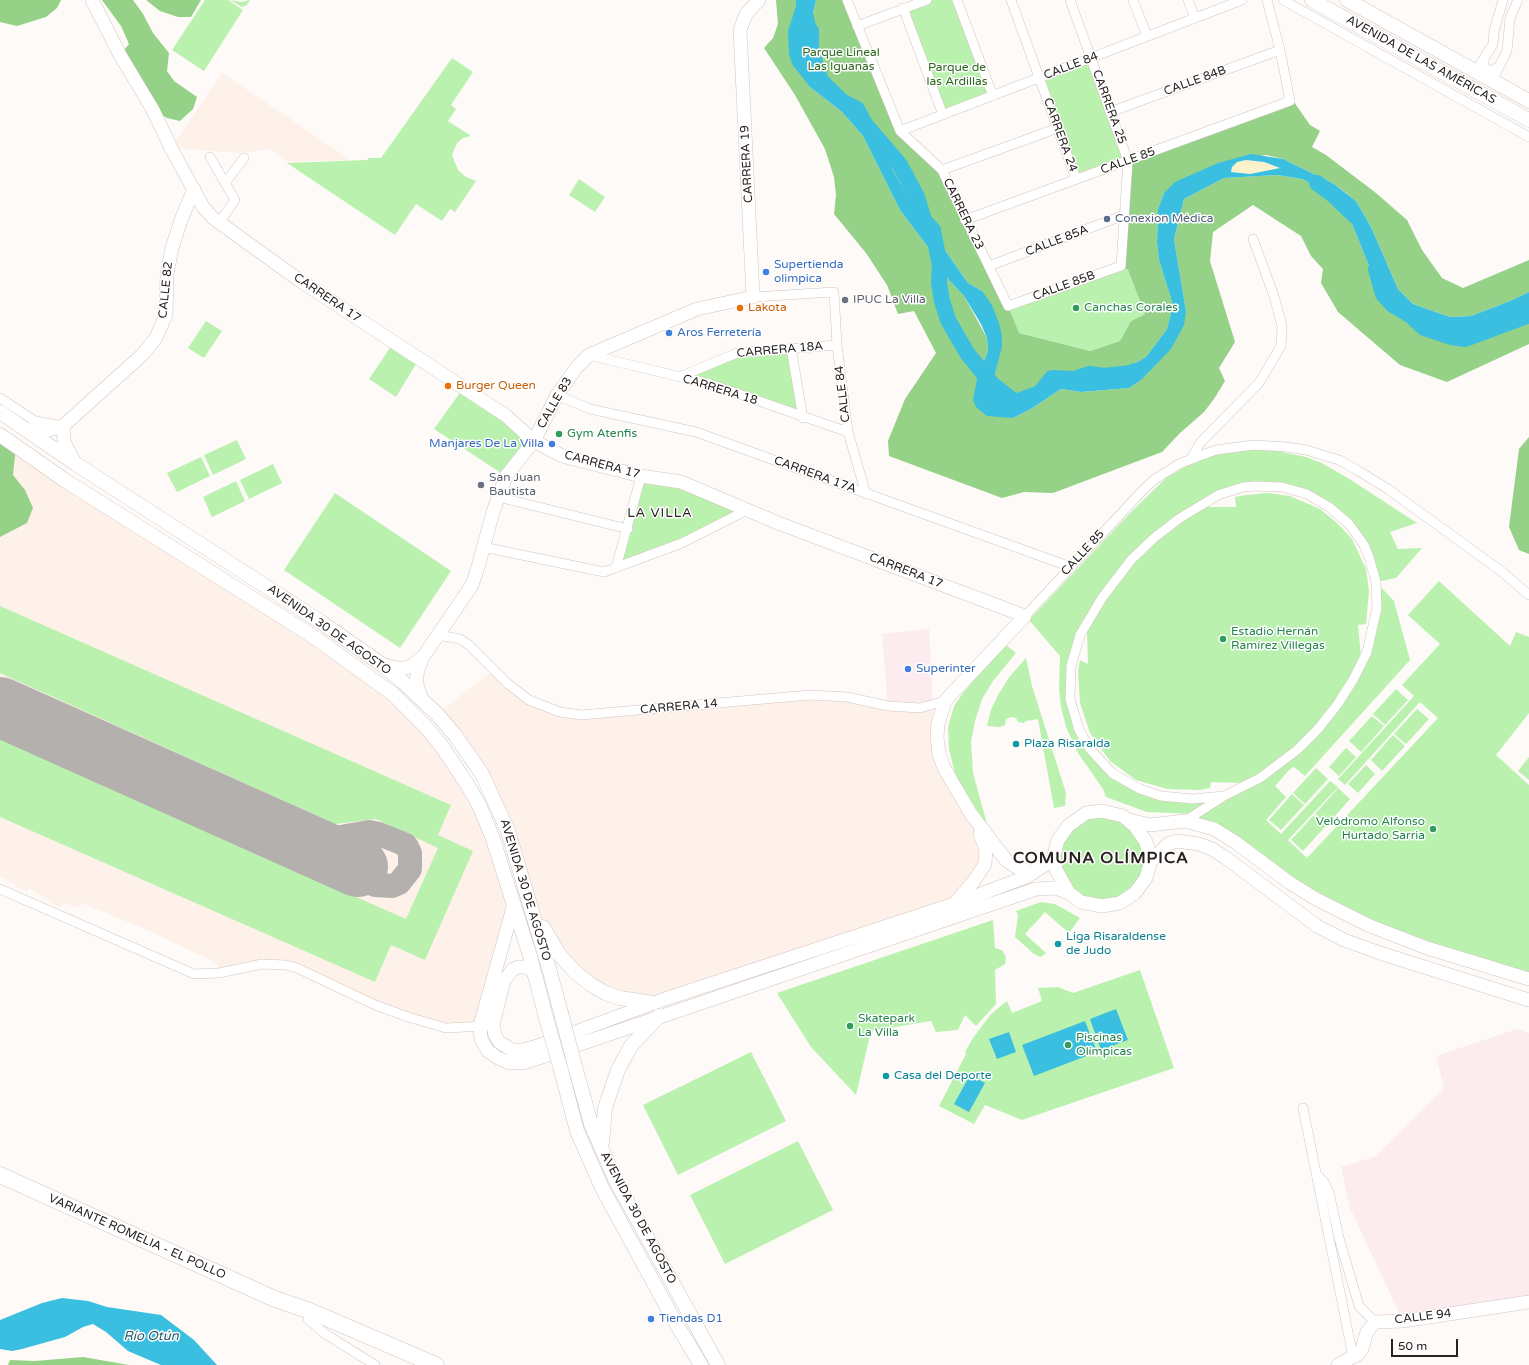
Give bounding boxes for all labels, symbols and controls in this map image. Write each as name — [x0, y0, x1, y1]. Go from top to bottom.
street label: AVENIDA DE LAS AMÉRICAS — [1344, 13, 1498, 107]
park label: Parque Lineal Las Iguanas — [802, 46, 880, 74]
street label: CALLE 84 — [1042, 49, 1100, 83]
park label: Parque de las Ardillas — [927, 61, 987, 89]
street label: CALLE 84B — [1162, 63, 1228, 99]
street label: CARRERA 25 — [1089, 68, 1129, 146]
street label: CARRERA 24 — [1040, 96, 1080, 174]
street label: CARRERA 19 — [738, 125, 756, 203]
street label: CALLE 85 — [1099, 144, 1157, 178]
street label: CARRERA 23 — [939, 176, 987, 252]
place label: Conexion Médica — [1115, 212, 1214, 226]
marker: Conexion Médica — [1102, 214, 1112, 224]
street label: CALLE 85A — [1024, 222, 1090, 260]
place label: Supertienda olimpica — [774, 258, 844, 286]
street label: CALLE 82 — [156, 261, 176, 319]
marker: Supertienda olimpica — [761, 267, 771, 277]
street label: CALLE 85B — [1031, 268, 1097, 304]
street label: CARRERA 17 — [291, 270, 363, 326]
place label: IPUC La Villa — [853, 293, 926, 307]
marker: IPUC La Villa — [840, 295, 850, 305]
place label: Lakota — [748, 301, 787, 315]
place label: Canchas Corales — [1084, 301, 1178, 315]
marker: Lakota — [735, 303, 745, 313]
marker: Canchas Corales — [1071, 303, 1081, 313]
place label: Aros Ferretería — [677, 326, 762, 340]
marker: Aros Ferretería — [664, 328, 674, 338]
street label: CARRERA 18A — [736, 339, 824, 361]
street label: CALLE 84 — [832, 365, 854, 423]
street label: CARRERA 18 — [681, 372, 759, 408]
street label: CALLE 83 — [535, 375, 575, 431]
place label: Burger Queen — [456, 379, 536, 393]
marker: Burger Queen — [443, 381, 453, 391]
place label: Gym Atenfis — [567, 427, 637, 441]
marker: Gym Atenfis — [554, 429, 564, 439]
place label: Manjares De La Villa — [429, 437, 544, 451]
marker: Manjares De La Villa — [547, 439, 557, 449]
street label: CARRERA 17 — [563, 448, 641, 482]
street label: CARRERA 17A — [772, 453, 858, 497]
place label: San Juan Bautista — [489, 471, 541, 499]
marker: San Juan Bautista — [476, 480, 486, 490]
district label: LA VILLA — [627, 506, 693, 522]
street label: CALLE 85 — [1058, 527, 1108, 579]
street label: CARRERA 17 — [867, 550, 945, 592]
street label: AVENIDA 30 DE AGOSTO — [264, 582, 394, 678]
place label: Estadio Hernán Ramírez Villegas — [1231, 625, 1325, 653]
marker: Estadio Hernán Ramírez Villegas — [1218, 634, 1228, 644]
place label: Superinter — [916, 662, 976, 676]
marker: Superinter — [903, 664, 913, 674]
street label: CARRERA 14 — [640, 696, 718, 718]
place label: Plaza Risaralda — [1024, 737, 1110, 751]
marker: Plaza Risaralda — [1011, 739, 1021, 749]
place label: Velódromo Alfonso Hurtado Sarria — [1316, 815, 1425, 843]
street label: AVENIDA 30 DE AGOSTO — [497, 817, 553, 963]
marker: Velódromo Alfonso Hurtado Sarria — [1428, 824, 1438, 834]
district label: COMUNA OLÍMPICA — [1013, 849, 1189, 869]
place label: Liga Risaraldense de Judo — [1066, 930, 1166, 958]
marker: Liga Risaraldense de Judo — [1053, 939, 1063, 949]
place label: Skatepark La Villa — [858, 1012, 915, 1040]
marker: Skatepark La Villa — [845, 1021, 855, 1031]
place label: Piscinas Olímpicas — [1076, 1031, 1132, 1059]
marker: Piscinas Olímpicas — [1063, 1040, 1073, 1050]
place label: Casa del Deporte — [894, 1069, 992, 1083]
marker: Casa del Deporte — [881, 1071, 891, 1081]
street label: AVENIDA 30 DE AGOSTO — [597, 1149, 679, 1287]
street label: VARIANTE ROMELIA - EL POLLO — [46, 1191, 228, 1283]
street label: CALLE 94 — [1394, 1306, 1452, 1328]
place label: Tiendas D1 — [659, 1312, 723, 1326]
marker: Tiendas D1 — [646, 1314, 656, 1324]
water label: Río Otún — [123, 1329, 179, 1345]
scale bar — [1393, 1331, 1460, 1357]
text: 50 m — [1398, 1339, 1427, 1353]

